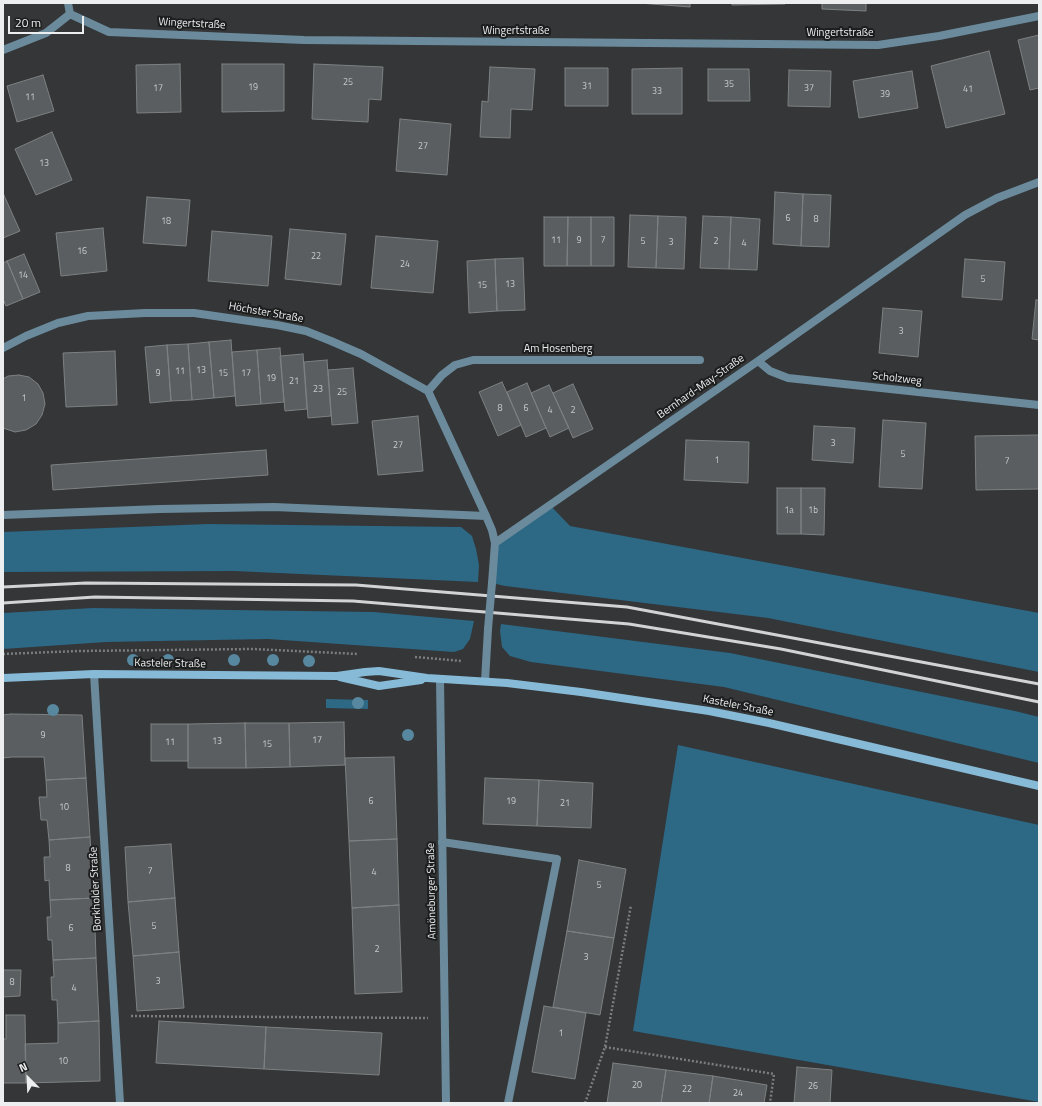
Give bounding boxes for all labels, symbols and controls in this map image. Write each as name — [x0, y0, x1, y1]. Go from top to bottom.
scale bar — [10, 8, 86, 34]
text: 20 m — [15, 13, 41, 32]
street label: Wingertstraße — [158, 16, 226, 32]
street label: Wingertstraße — [482, 24, 550, 38]
street label: Wingertstraße — [806, 26, 874, 40]
house number: 25 — [343, 78, 353, 88]
house number: 35 — [724, 80, 734, 90]
house number: 31 — [582, 82, 592, 92]
house number: 19 — [248, 83, 258, 93]
house number: 17 — [153, 84, 163, 94]
house number: 37 — [804, 84, 814, 94]
house number: 41 — [963, 85, 973, 95]
house number: 33 — [652, 87, 662, 97]
house number: 39 — [880, 90, 890, 100]
house number: 11 — [25, 93, 35, 103]
house number: 27 — [418, 142, 428, 152]
house number: 13 — [39, 159, 49, 169]
house number: 6 — [785, 214, 791, 224]
house number: 8 — [813, 215, 819, 225]
house number: 18 — [161, 217, 171, 227]
house number: 11 — [551, 236, 561, 246]
house number: 9 — [576, 236, 582, 246]
house number: 7 — [600, 236, 606, 246]
house number: 5 — [640, 237, 646, 247]
house number: 2 — [713, 237, 719, 247]
house number: 3 — [668, 238, 674, 248]
house number: 4 — [741, 239, 747, 249]
house number: 16 — [77, 247, 87, 257]
house number: 22 — [311, 252, 321, 262]
house number: 24 — [400, 260, 410, 270]
house number: 14 — [18, 271, 28, 281]
house number: 5 — [980, 275, 986, 285]
house number: 13 — [505, 280, 515, 290]
house number: 15 — [477, 281, 487, 291]
street label: Höchster Straße — [228, 300, 304, 326]
house number: 3 — [898, 327, 904, 337]
street label: Am Hosenberg — [524, 342, 592, 356]
street label: Bernhard-May-Straße — [655, 352, 747, 422]
house number: 13 — [196, 366, 206, 376]
house number: 11 — [175, 367, 185, 377]
house number: 9 — [155, 369, 161, 379]
house number: 15 — [218, 369, 228, 379]
house number: 17 — [241, 369, 251, 379]
street label: Scholzweg — [872, 370, 922, 388]
house number: 19 — [266, 374, 276, 384]
house number: 21 — [289, 377, 299, 387]
house number: 23 — [313, 385, 323, 395]
house number: 25 — [337, 388, 347, 398]
house number: 1 — [21, 394, 27, 404]
house number: 8 — [497, 404, 503, 414]
house number: 6 — [523, 404, 529, 414]
house number: 4 — [547, 406, 553, 416]
house number: 2 — [570, 406, 576, 416]
house number: 3 — [830, 439, 836, 449]
house number: 27 — [393, 441, 403, 451]
house number: 5 — [900, 450, 906, 460]
house number: 1 — [714, 456, 720, 466]
house number: 7 — [1004, 457, 1010, 467]
house number: 1a — [784, 506, 794, 516]
house number: 1b — [808, 506, 818, 516]
street label: Kasteler Straße — [134, 657, 206, 671]
street label: Kasteler Straße — [702, 693, 774, 719]
house number: 9 — [40, 731, 46, 741]
house number: 17 — [312, 736, 322, 746]
house number: 13 — [212, 737, 222, 747]
house number: 11 — [165, 738, 175, 748]
house number: 15 — [262, 740, 272, 750]
house number: 6 — [368, 797, 374, 807]
house number: 19 — [506, 797, 516, 807]
house number: 21 — [560, 799, 570, 809]
house number: 10 — [59, 803, 69, 813]
street label: Amöneburger Straße — [425, 843, 439, 939]
street label: Borkholder Straße — [87, 846, 105, 932]
house number: 8 — [65, 864, 71, 874]
house number: 7 — [147, 867, 153, 877]
house number: 4 — [371, 868, 377, 878]
house number: 5 — [596, 881, 602, 891]
house number: 5 — [151, 922, 157, 932]
house number: 6 — [68, 924, 74, 934]
house number: 2 — [374, 945, 380, 955]
house number: 3 — [583, 953, 589, 963]
house number: 3 — [155, 977, 161, 987]
house number: 8 — [9, 978, 15, 988]
house number: 4 — [71, 984, 77, 994]
house number: 1 — [558, 1029, 564, 1039]
house number: 10 — [58, 1057, 68, 1067]
north arrow — [8, 1058, 48, 1098]
text: N — [16, 1058, 30, 1076]
house number: 20 — [632, 1081, 642, 1091]
house number: 26 — [808, 1082, 818, 1092]
house number: 22 — [682, 1085, 692, 1095]
house number: 24 — [733, 1089, 743, 1099]

